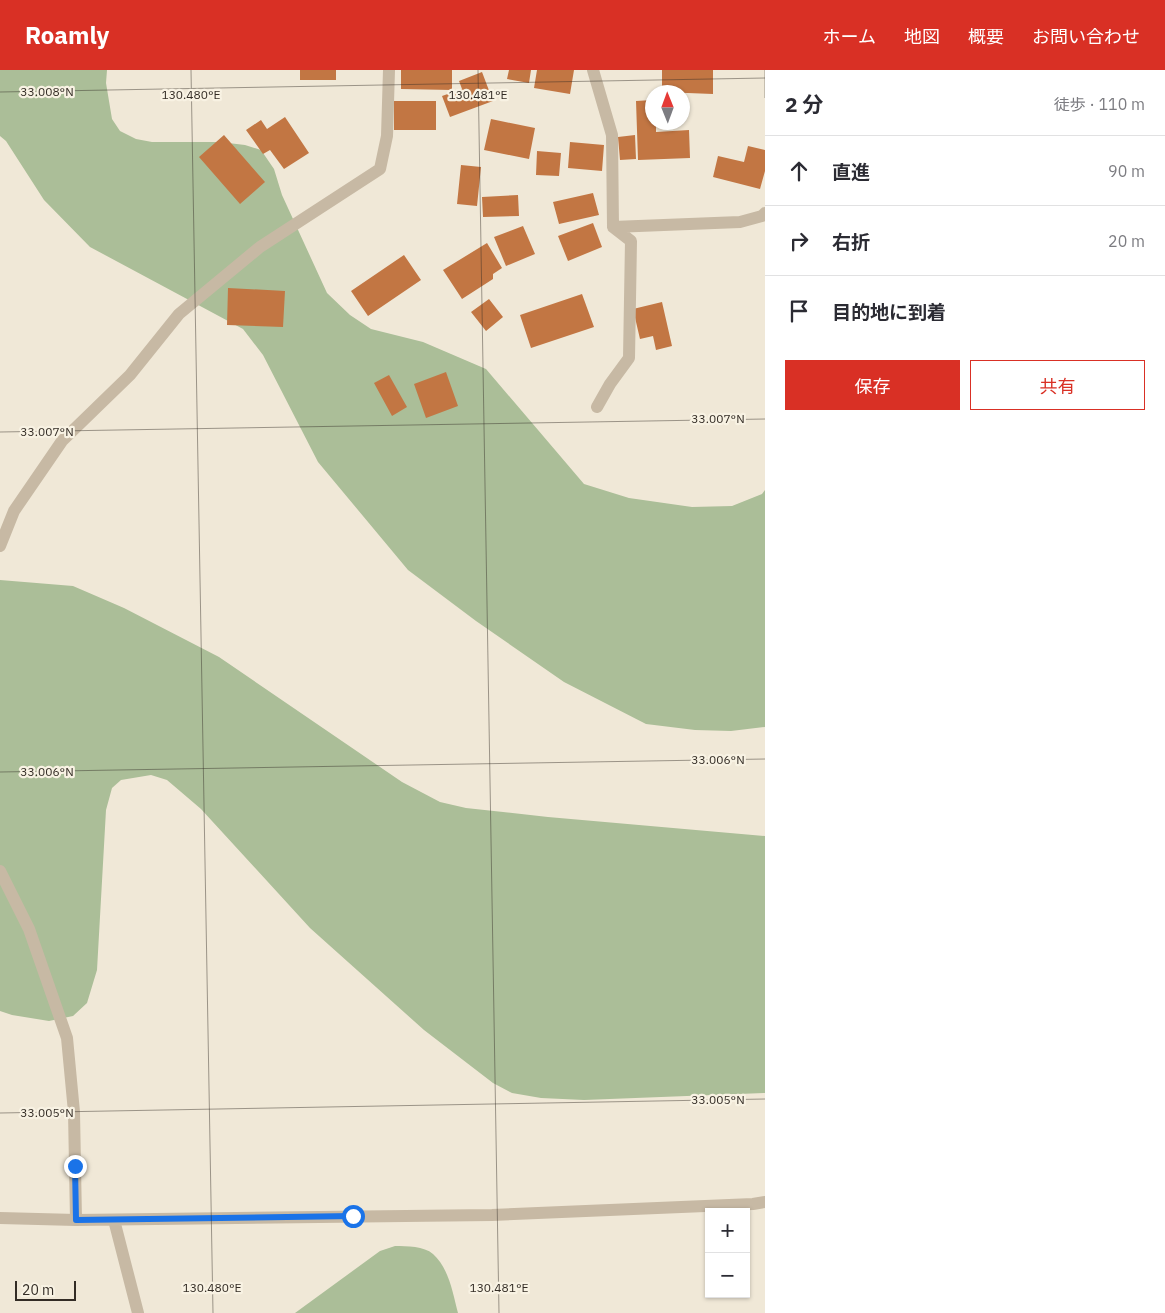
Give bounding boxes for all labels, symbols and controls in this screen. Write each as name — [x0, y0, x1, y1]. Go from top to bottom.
text: Roamly — [25, 19, 109, 51]
text: ホーム — [823, 25, 876, 48]
text: 地図 — [904, 25, 940, 48]
text: 概要 — [968, 25, 1004, 48]
text: お問い合わせ — [1032, 25, 1140, 48]
text: 33.008°N — [20, 84, 74, 99]
north arrow — [645, 85, 690, 130]
text: 130.480°E — [161, 87, 221, 102]
text: 130.481°E — [448, 87, 508, 102]
text: 2 分 — [785, 90, 824, 118]
text: 徒歩 · 110 m — [1054, 94, 1145, 114]
icon: ahead — [785, 157, 813, 185]
text: 直進 — [832, 160, 870, 184]
text: 90 m — [1108, 161, 1145, 181]
icon: right — [785, 227, 813, 255]
text: 右折 — [832, 230, 870, 254]
text: 20 m — [1108, 231, 1145, 251]
icon: arrive — [785, 297, 813, 325]
text: 目的地に到着 — [832, 300, 946, 324]
button: 保存 — [785, 360, 960, 410]
button: 共有 — [970, 360, 1145, 410]
text: 33.007°N — [691, 411, 745, 426]
text: 33.007°N — [20, 424, 74, 439]
text: 33.006°N — [691, 752, 745, 767]
text: 33.006°N — [20, 764, 74, 779]
text: 33.005°N — [691, 1092, 745, 1107]
text: 33.005°N — [20, 1105, 74, 1120]
route end — [64, 1155, 87, 1178]
route start — [342, 1205, 365, 1228]
map controls — [705, 1208, 750, 1298]
button: + — [705, 1208, 750, 1253]
button: − — [705, 1253, 750, 1298]
scale bar — [15, 1278, 76, 1301]
text: 130.480°E — [182, 1280, 242, 1295]
text: 130.481°E — [469, 1280, 529, 1295]
text: 20 m — [22, 1281, 54, 1299]

